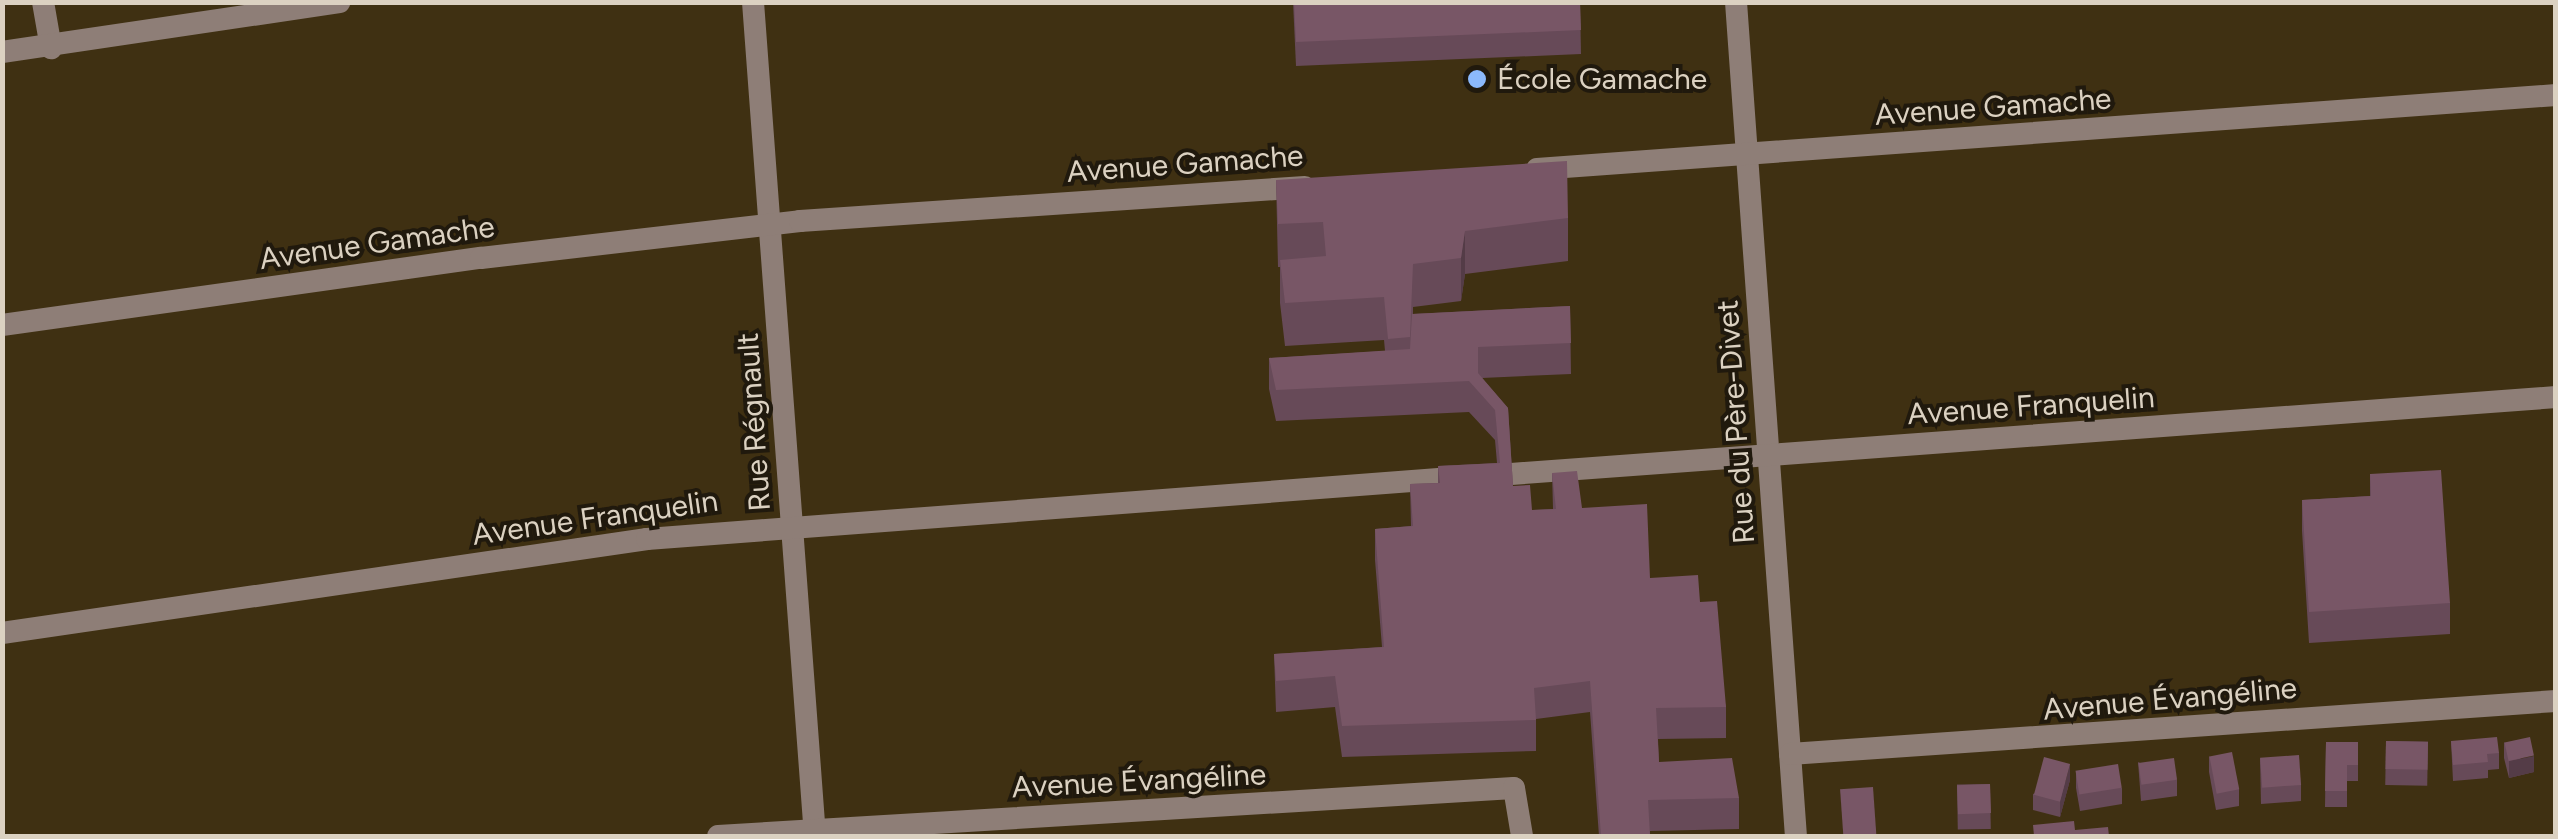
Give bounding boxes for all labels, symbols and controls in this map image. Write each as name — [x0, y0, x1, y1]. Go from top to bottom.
place label: École Gamache — [1497, 61, 1707, 97]
marker: École Gamache — [1466, 68, 1488, 90]
street label: Avenue Gamache — [1873, 81, 2113, 133]
street label: Avenue Gamache — [1065, 138, 1305, 190]
street label: Avenue Gamache — [257, 209, 497, 277]
street label: Rue du Père-Divet — [1710, 299, 1762, 545]
street label: Rue Régnault — [730, 332, 778, 512]
street label: Avenue Franquelin — [1906, 379, 2156, 433]
street label: Avenue Franquelin — [470, 483, 720, 553]
street label: Avenue Évangéline — [2042, 670, 2298, 728]
street label: Avenue Évangéline — [1011, 756, 1267, 806]

